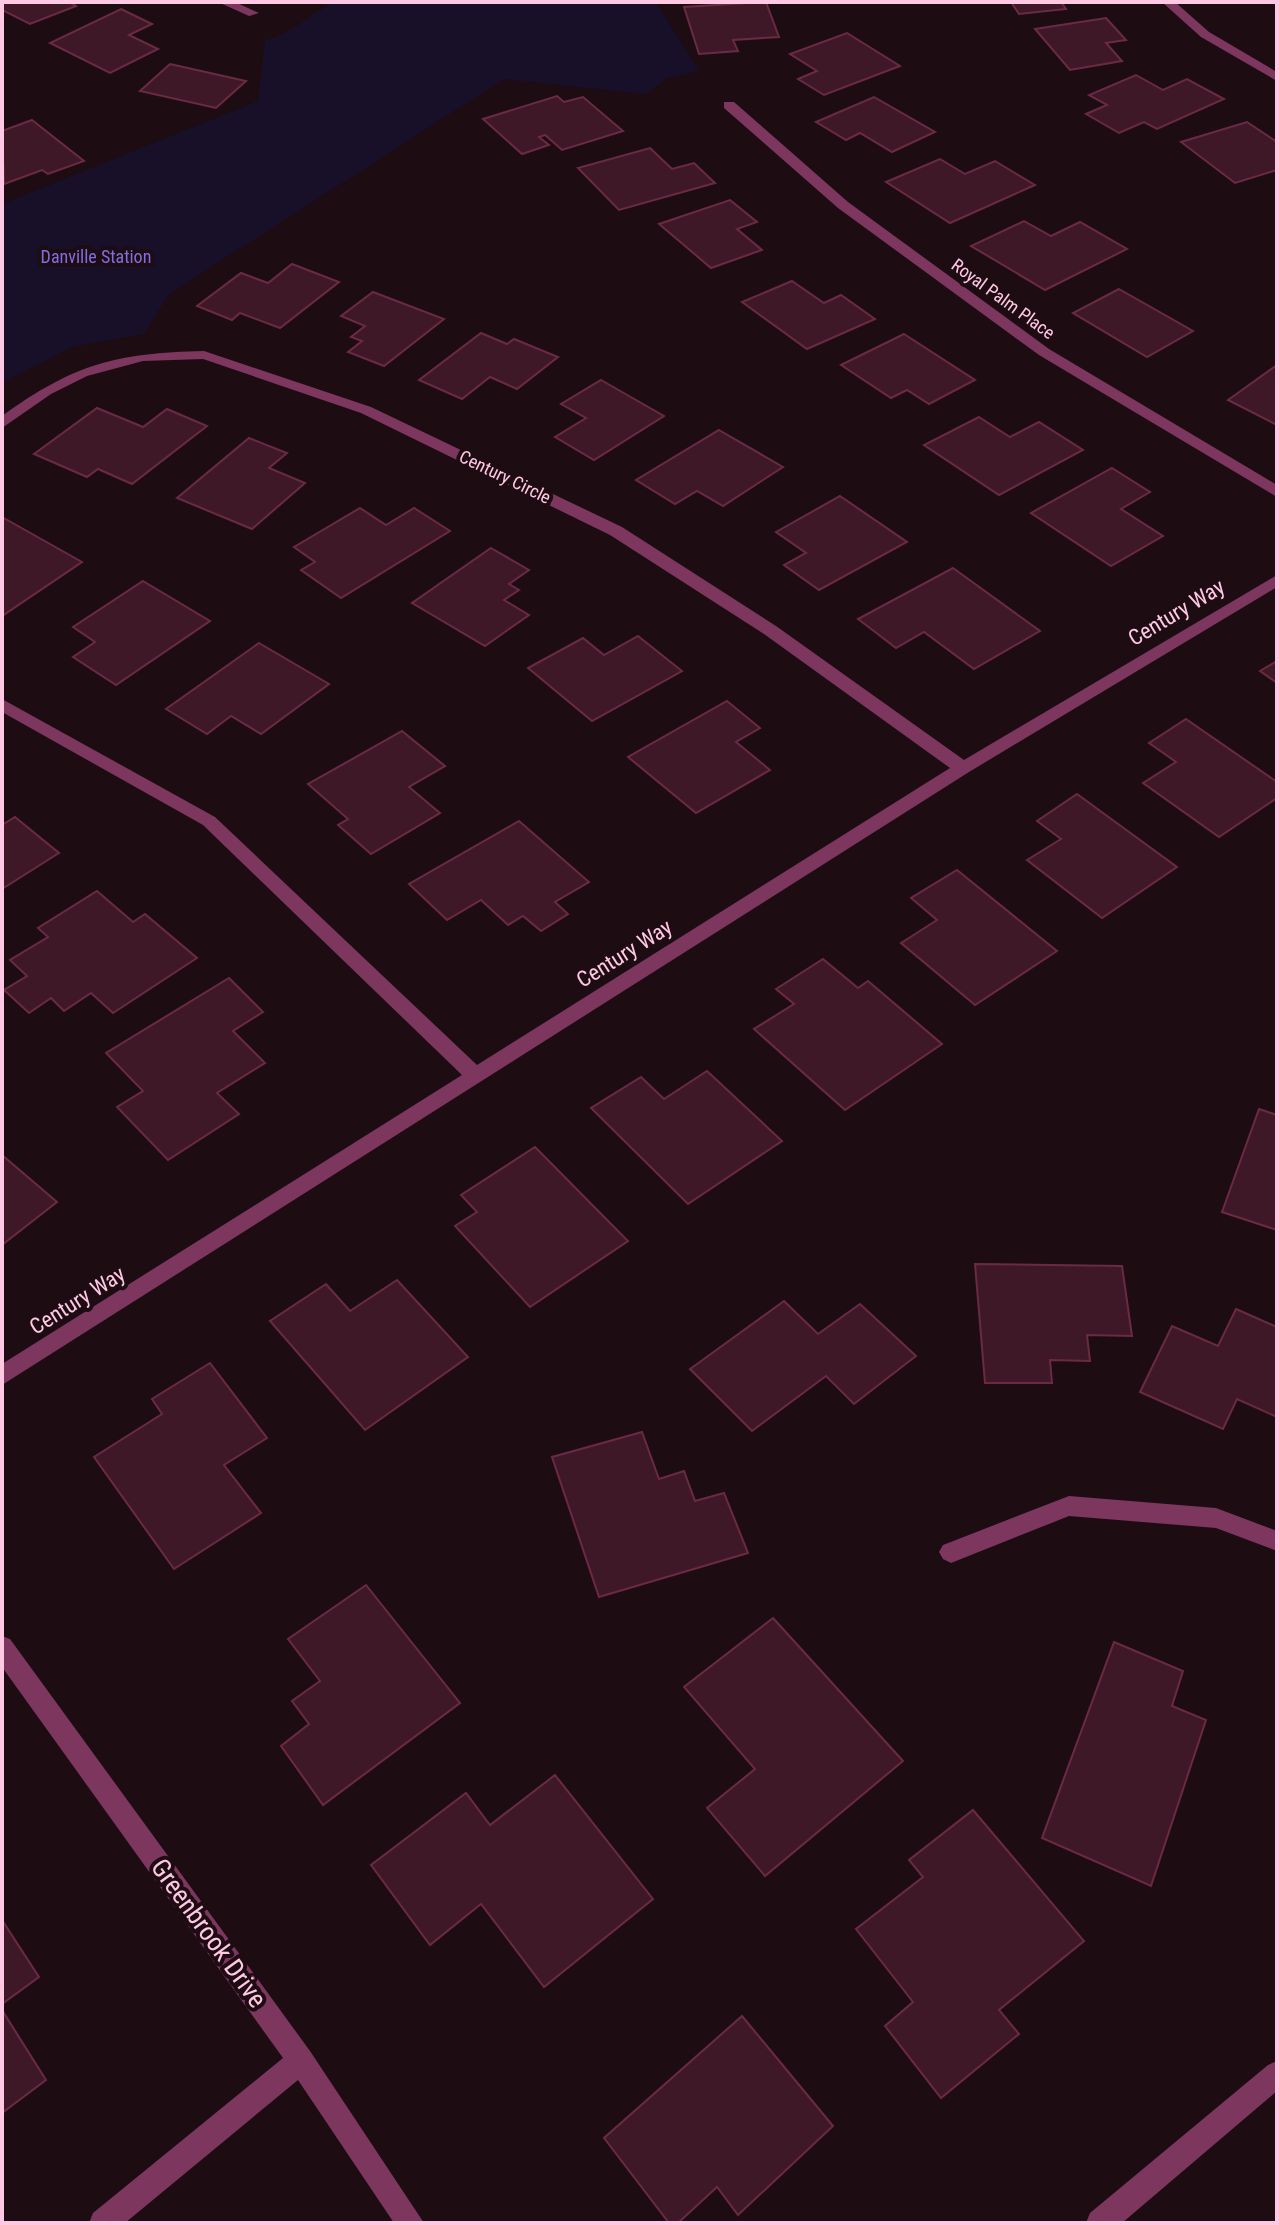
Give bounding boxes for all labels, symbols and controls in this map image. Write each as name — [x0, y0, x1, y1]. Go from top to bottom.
park label: Danville Station — [41, 246, 151, 267]
street label: Royal Palm Place — [948, 254, 1059, 343]
street label: Century Circle — [456, 445, 554, 508]
street label: Century Way — [1124, 574, 1229, 651]
street label: Century Way — [572, 914, 677, 993]
street label: Century Way — [25, 1261, 130, 1340]
street label: Greenbrook Drive — [145, 1853, 273, 2013]

